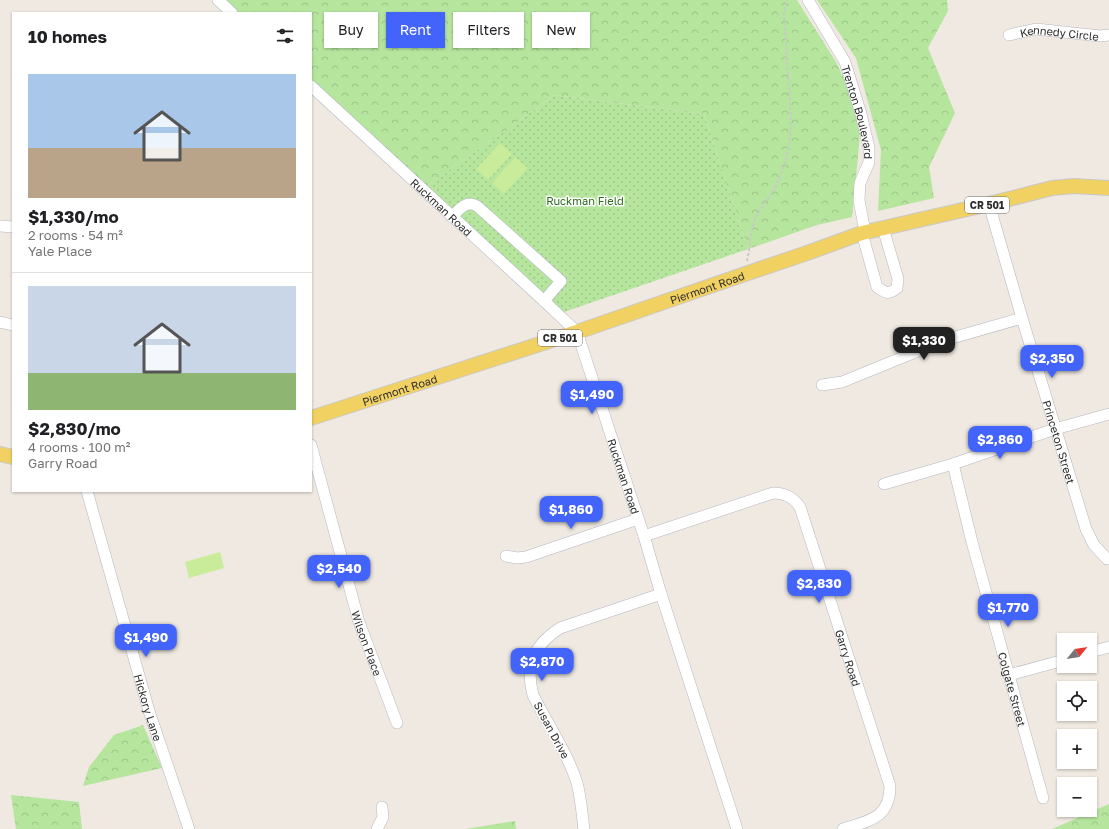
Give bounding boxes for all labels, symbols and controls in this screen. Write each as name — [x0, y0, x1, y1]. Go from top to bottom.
chip: Buy — [324, 12, 378, 48]
chip: Rent — [386, 12, 445, 48]
chip: Filters — [453, 12, 524, 48]
chip: New — [532, 12, 590, 48]
street label: Kennedy Circle — [1018, 22, 1100, 42]
icon: filters — [274, 25, 296, 47]
text: 10 homes — [28, 26, 107, 47]
street label: Trenton Boulevard — [840, 63, 876, 159]
icon: home — [126, 100, 198, 172]
street label: Ruckman Road — [409, 175, 475, 238]
park label: Ruckman Field — [546, 194, 624, 207]
road number: CR 501 — [965, 197, 1009, 213]
text: $1,330/mo — [28, 206, 119, 227]
text: 2 rooms · 54 m² — [28, 227, 123, 243]
text: Yale Place — [28, 243, 92, 259]
street label: Piermont Road — [668, 268, 746, 306]
icon: home — [126, 312, 198, 384]
pin: $1,330 — [891, 327, 957, 361]
road number: CR 501 — [538, 330, 582, 346]
text: $1,330 — [902, 332, 946, 348]
pin: $2,350 — [1019, 345, 1085, 379]
text: $2,350 — [1029, 350, 1075, 366]
street label: Piermont Road — [360, 371, 439, 408]
pin: $1,490 — [559, 381, 625, 415]
text: $1,490 — [570, 386, 614, 402]
street label: Princeton Street — [1041, 398, 1078, 485]
text: $2,830/mo — [28, 418, 121, 439]
pin: $2,860 — [967, 426, 1033, 460]
text: $2,860 — [977, 431, 1023, 447]
street label: Ruckman Road — [606, 437, 643, 515]
text: 4 rooms · 100 m² — [28, 439, 130, 455]
text: Garry Road — [28, 455, 97, 471]
pin: $1,860 — [538, 496, 604, 530]
text: $1,860 — [549, 501, 593, 517]
pin: $2,540 — [306, 555, 372, 589]
text: $2,540 — [316, 560, 362, 576]
pin: $2,830 — [786, 570, 852, 604]
text: $2,830 — [796, 575, 842, 591]
pin: $1,770 — [975, 594, 1041, 628]
text: $1,770 — [987, 599, 1029, 615]
street label: Wilson Place — [350, 609, 385, 677]
pin: $1,490 — [113, 624, 179, 658]
street label: Garry Road — [833, 628, 864, 688]
text: $1,490 — [124, 629, 168, 645]
north arrow — [1057, 633, 1097, 673]
map controls — [1057, 633, 1097, 817]
pin: $2,870 — [509, 648, 575, 682]
street label: Colgate Street — [996, 651, 1029, 728]
text: $2,870 — [520, 653, 564, 669]
street label: Hickory Lane — [132, 672, 165, 742]
button: locate — [1057, 681, 1097, 721]
street label: Susan Drive — [532, 699, 572, 761]
button: + — [1057, 729, 1097, 769]
button: − — [1057, 777, 1097, 817]

